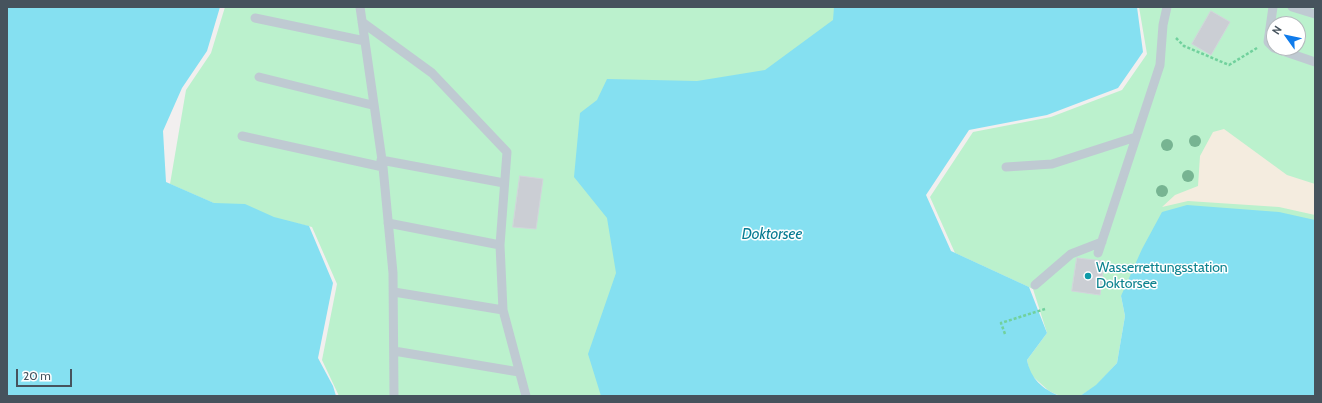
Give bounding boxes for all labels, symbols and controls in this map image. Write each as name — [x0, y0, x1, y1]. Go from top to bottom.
north arrow — [1266, 16, 1306, 56]
text: N — [1269, 23, 1285, 37]
water label: Doktorsee — [742, 226, 802, 244]
place label: Wasserrettungsstation Doktorsee — [1096, 260, 1228, 292]
marker: Wasserrettungsstation Doktorsee — [1083, 271, 1093, 281]
scale bar — [18, 361, 74, 387]
text: 20 m — [23, 368, 51, 383]

